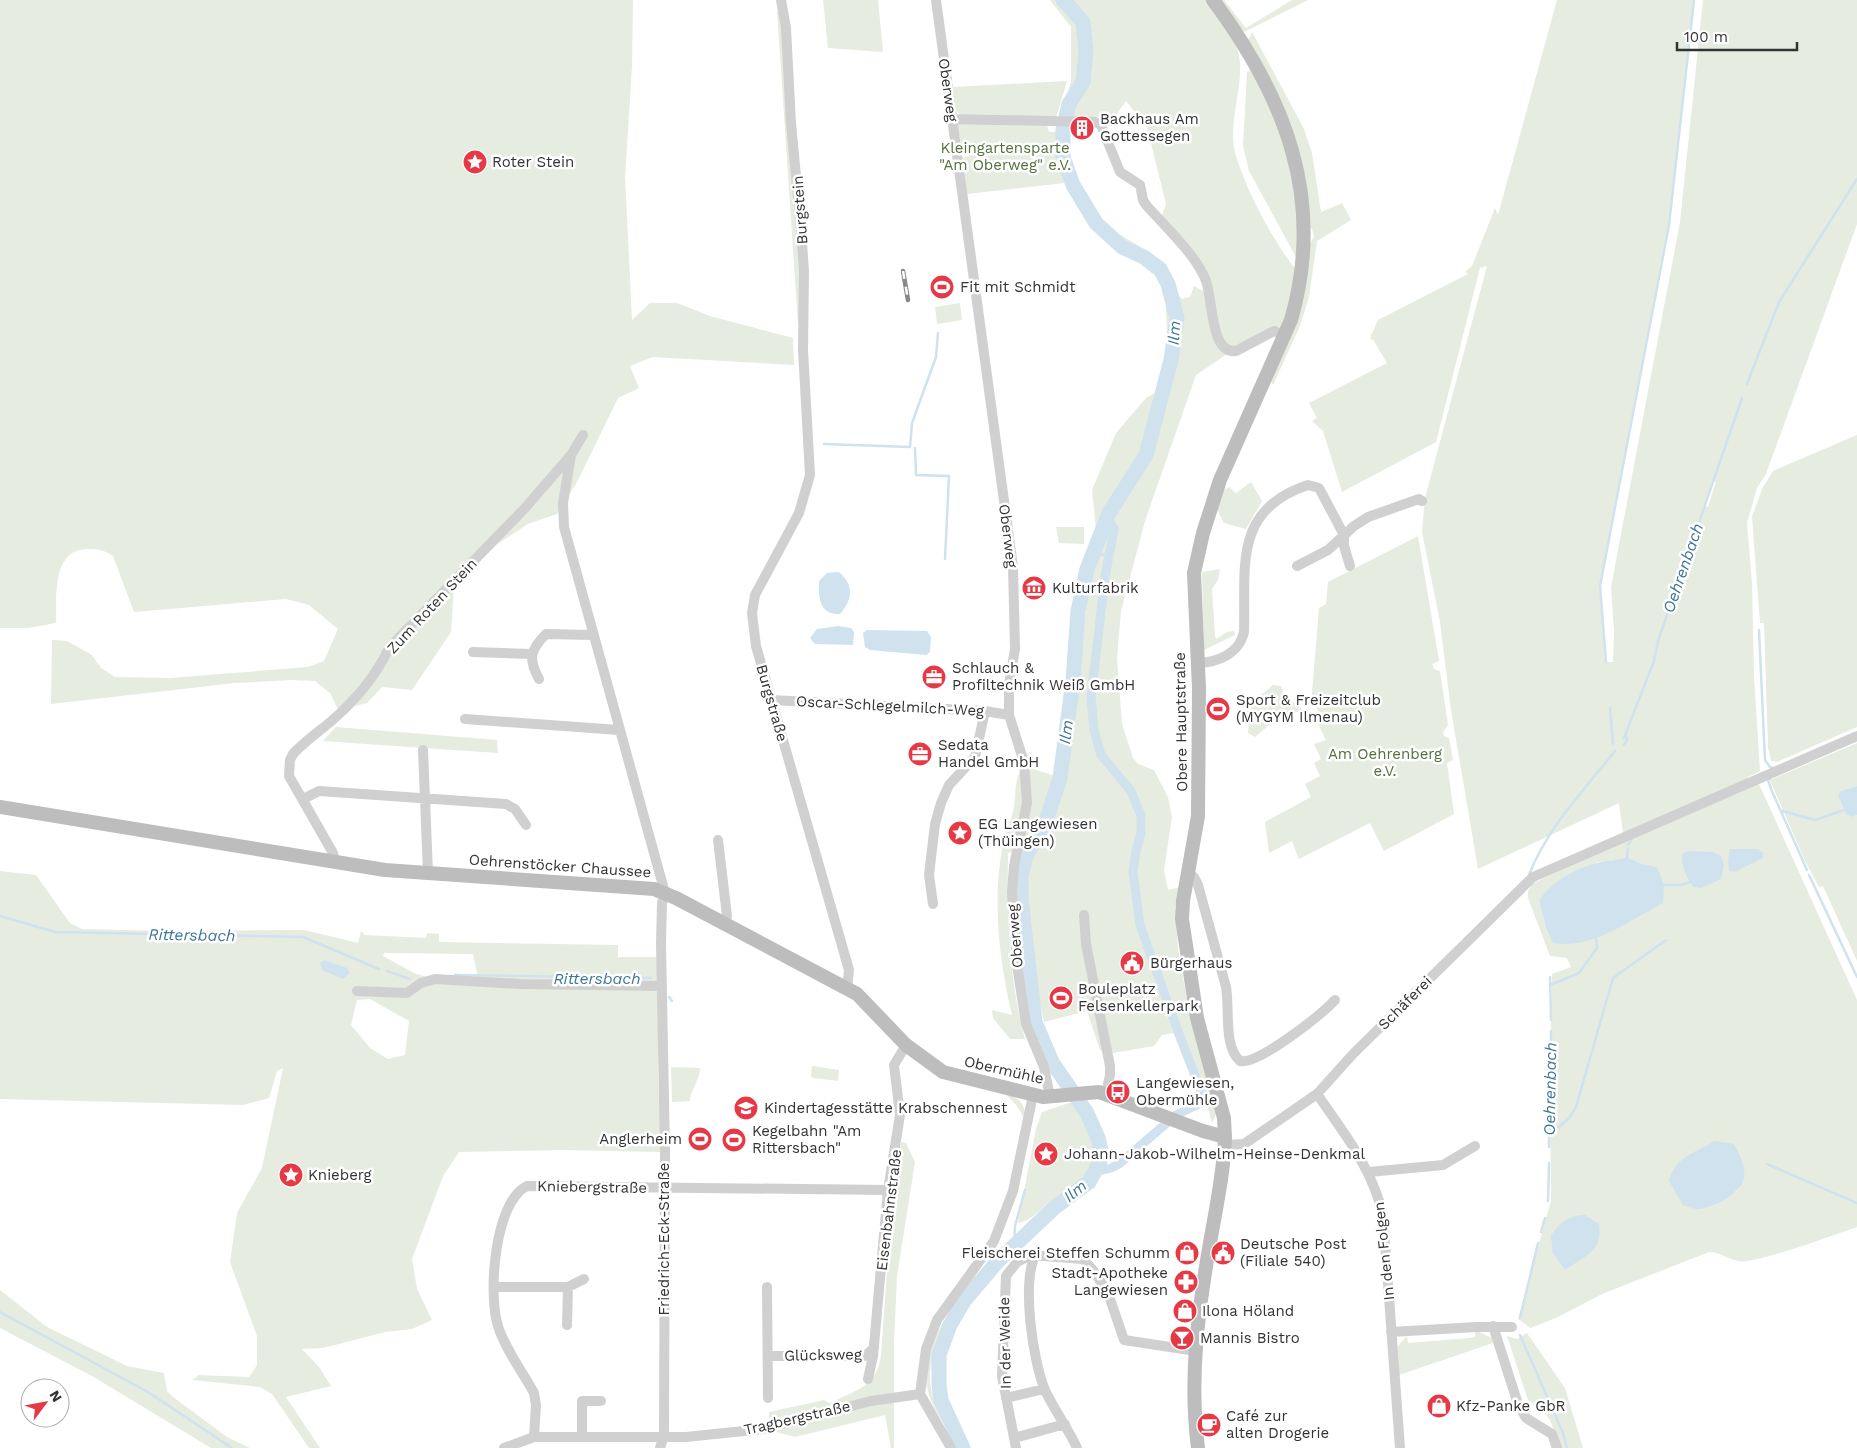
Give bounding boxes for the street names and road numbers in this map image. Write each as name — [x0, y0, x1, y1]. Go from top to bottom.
street label: Oberweg — [935, 57, 961, 123]
street label: Burgstein — [789, 175, 811, 245]
street label: Oberweg — [995, 503, 1021, 569]
street label: Zum Roten Stein — [383, 555, 481, 657]
street label: Obere Hauptstraße — [1171, 652, 1191, 792]
street label: Burgstraße — [752, 662, 792, 744]
street label: Oscar-Schlegelmilch-Weg — [795, 692, 985, 720]
street label: Oehrenstöcker Chaussee — [468, 851, 652, 881]
street label: Oberweg — [1003, 903, 1027, 969]
street label: Schäferei — [1374, 972, 1436, 1034]
street label: Obermühle — [962, 1052, 1046, 1088]
street label: Eisenbahnstraße — [873, 1148, 905, 1272]
street label: Friedrich-Eck-Straße — [655, 1162, 673, 1316]
street label: Kniebergstraße — [537, 1177, 647, 1197]
street label: In den Folgen — [1370, 1201, 1398, 1301]
street label: In der Weide — [995, 1297, 1015, 1389]
street label: Glücksweg — [784, 1345, 862, 1365]
street label: Tragbergstraße — [742, 1397, 852, 1439]

